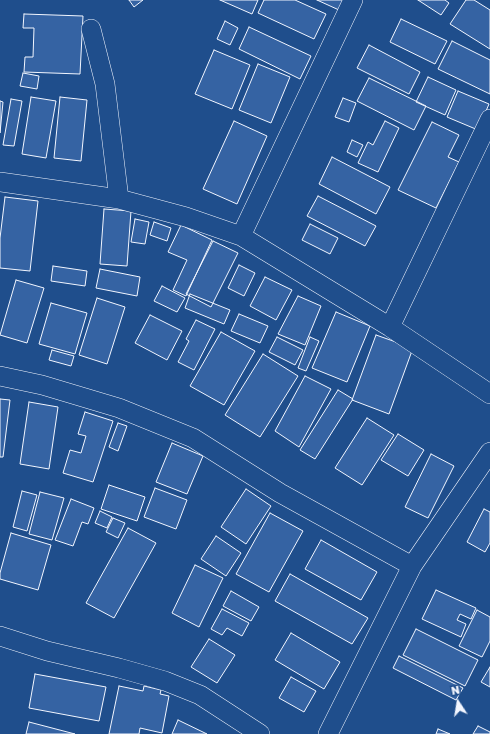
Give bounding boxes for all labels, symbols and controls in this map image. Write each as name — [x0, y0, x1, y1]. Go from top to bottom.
north arrow — [438, 682, 478, 722]
text: N — [450, 683, 461, 697]

